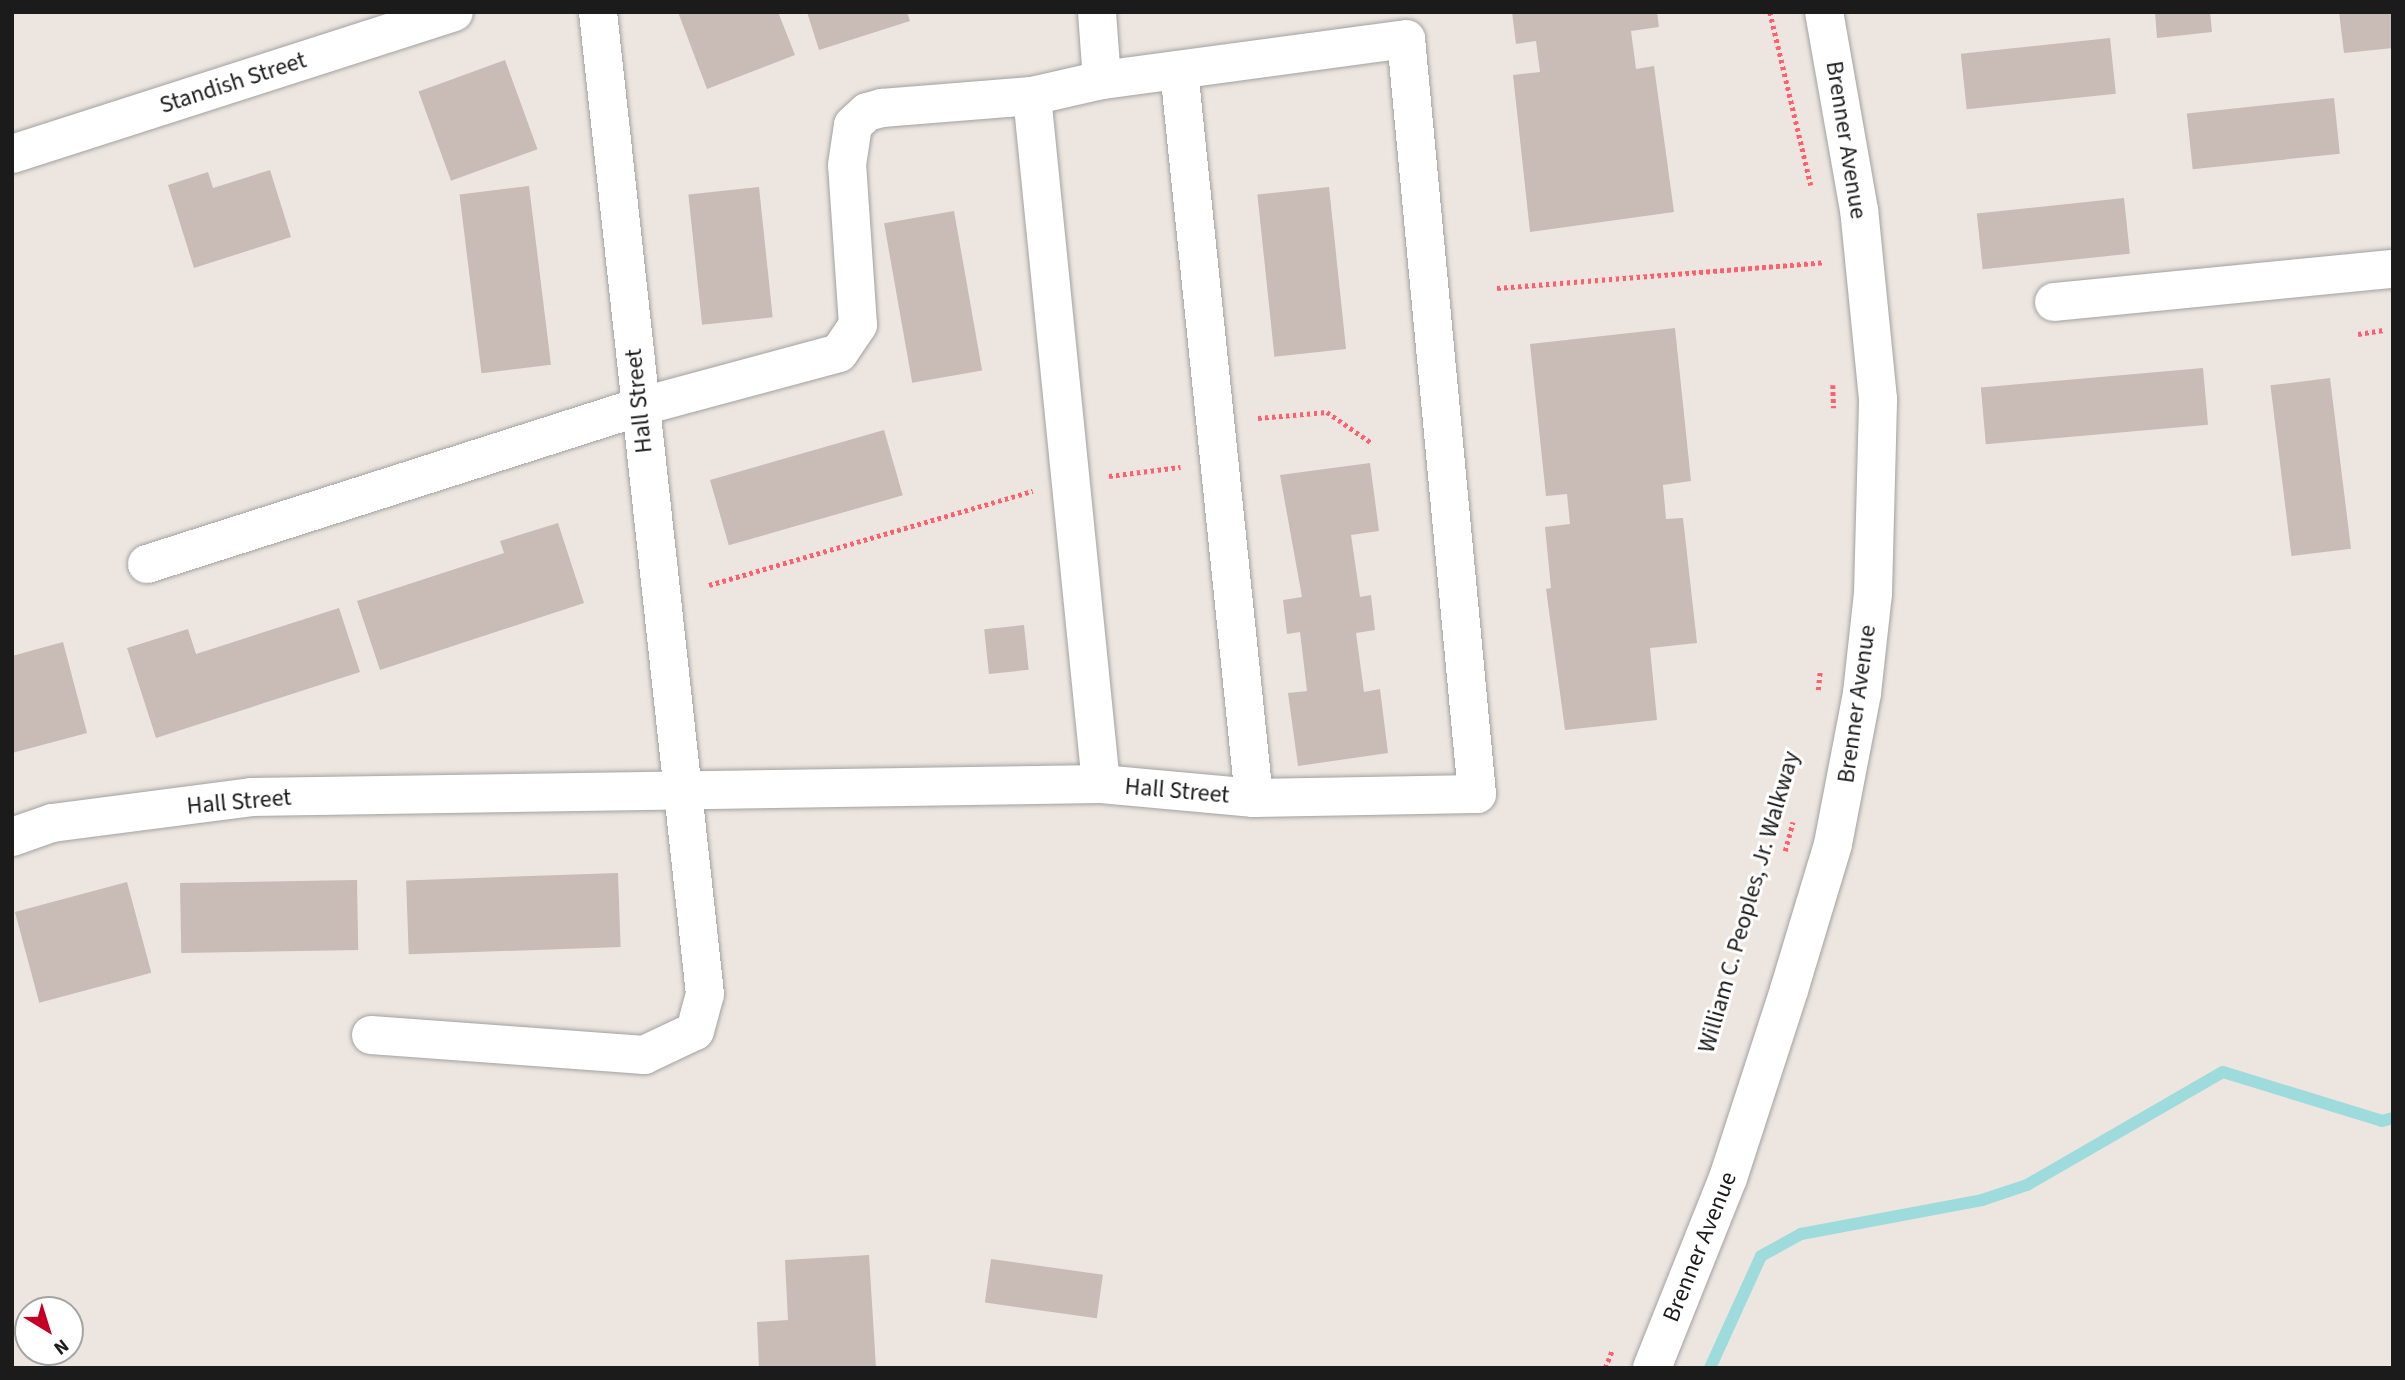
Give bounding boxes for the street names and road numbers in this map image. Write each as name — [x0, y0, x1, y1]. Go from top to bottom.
street label: Standish Street — [156, 46, 310, 120]
street label: Brenner Avenue — [1819, 59, 1873, 221]
street label: Hall Street — [619, 347, 659, 455]
street label: Brenner Avenue — [1832, 623, 1882, 785]
street label: William C. Peoples, Jr. Walkway — [1692, 748, 1806, 1056]
street label: Hall Street — [1123, 772, 1231, 810]
street label: Hall Street — [185, 783, 293, 821]
street label: Brenner Avenue — [1657, 1168, 1743, 1326]

